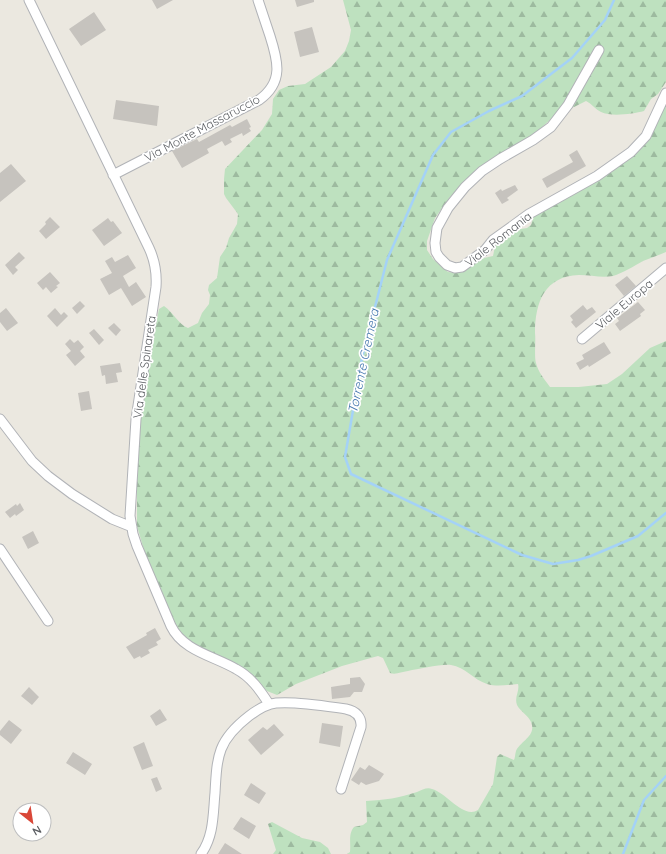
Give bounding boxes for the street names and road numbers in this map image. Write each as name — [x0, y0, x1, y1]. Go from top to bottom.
street label: Via Monte Massaruccio — [142, 91, 262, 165]
street label: Viale Romania — [462, 208, 534, 270]
street label: Viale Europa — [592, 276, 656, 332]
street label: Via delle Spinareta — [129, 315, 159, 419]

